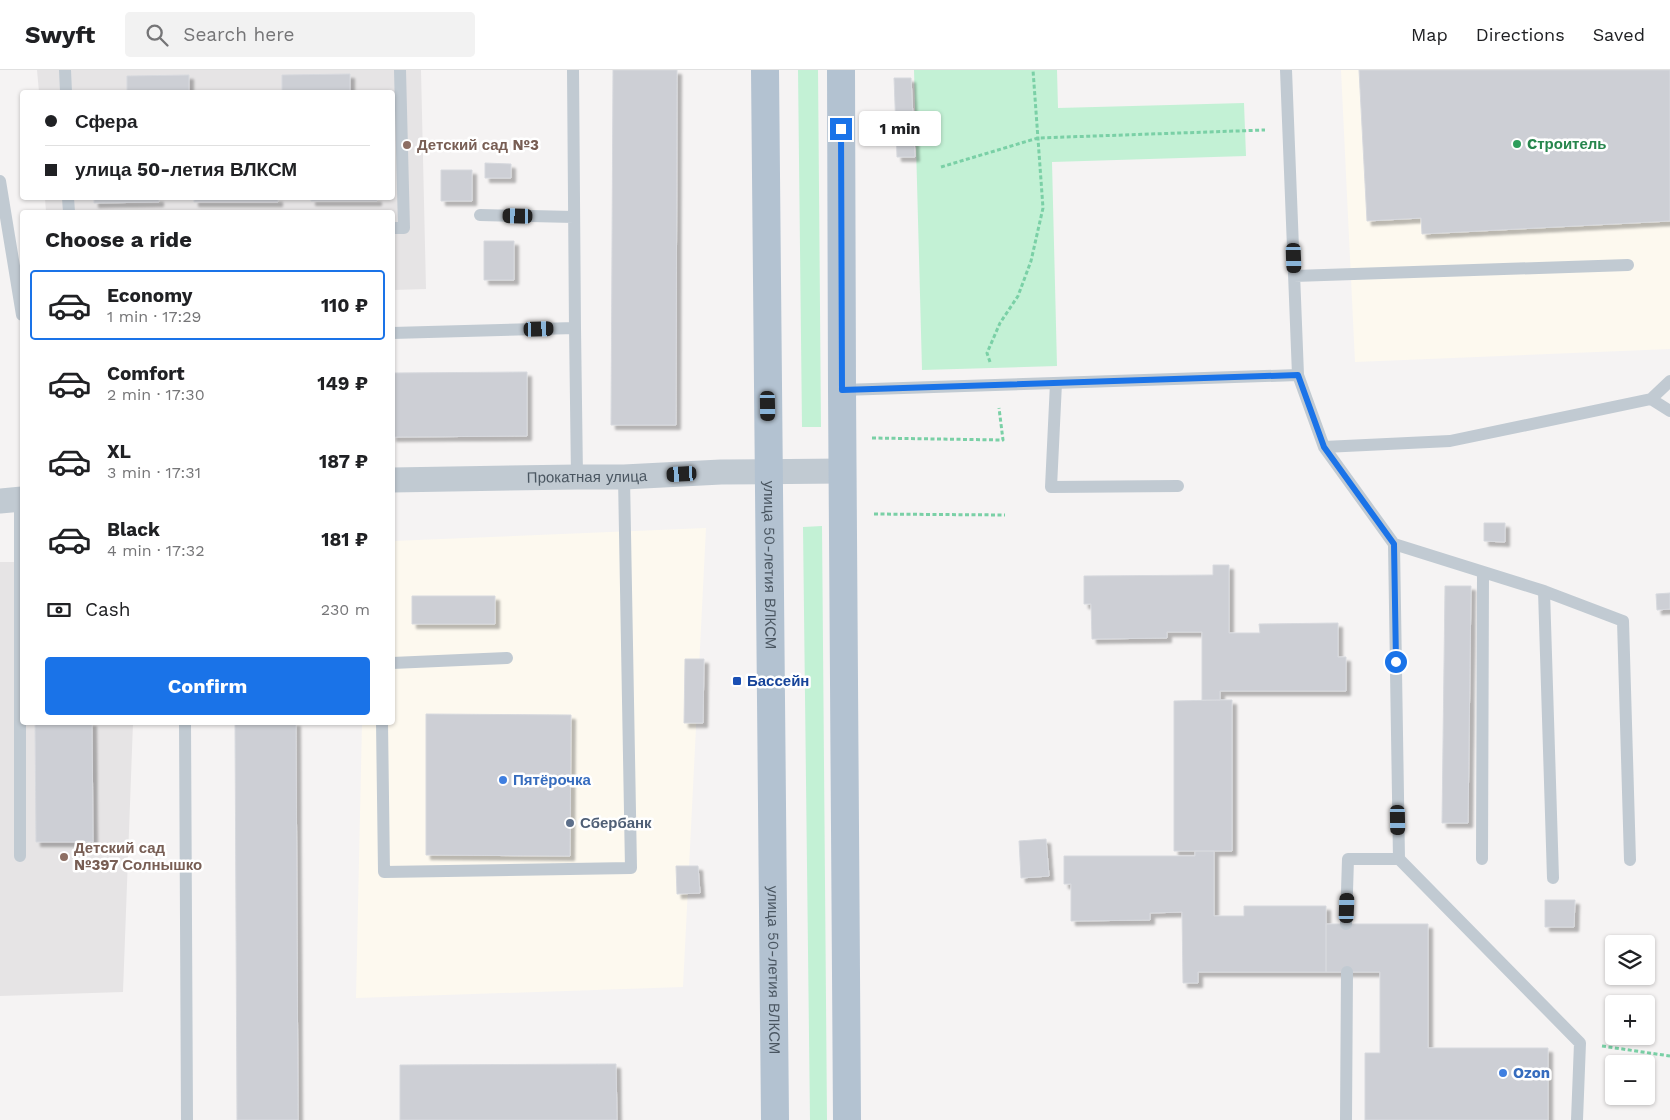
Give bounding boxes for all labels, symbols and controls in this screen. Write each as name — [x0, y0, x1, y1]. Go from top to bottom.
search box — [125, 12, 475, 57]
text: Swyft — [25, 21, 95, 49]
icon: search — [143, 21, 171, 49]
text: Search here — [183, 23, 295, 46]
text: Map — [1411, 24, 1448, 45]
text: Directions — [1476, 24, 1565, 45]
text: Saved — [1593, 24, 1645, 45]
text: Сфера — [75, 110, 138, 133]
callout: 1 min — [858, 112, 941, 146]
route end — [830, 118, 852, 140]
text: 1 min — [879, 119, 921, 138]
place label: Cтроитель — [1527, 135, 1607, 153]
place label: Детский сад №3 — [417, 136, 539, 154]
marker: Cтроитель — [1511, 138, 1523, 150]
marker: Детский сад №3 — [401, 139, 413, 151]
text: улица 50-летия ВЛКСМ — [75, 158, 297, 181]
car — [502, 208, 533, 224]
text: Choose a ride — [45, 227, 192, 252]
car — [1285, 243, 1302, 273]
icon: car — [47, 283, 92, 328]
text: Economy — [107, 284, 192, 307]
text: 110 ₽ — [321, 294, 368, 317]
text: 1 min · 17:29 — [107, 307, 201, 326]
car — [523, 321, 554, 337]
icon: car — [47, 361, 92, 406]
text: Comfort — [107, 362, 185, 385]
text: 149 ₽ — [317, 372, 368, 395]
text: 2 min · 17:30 — [107, 385, 205, 404]
car — [760, 391, 775, 421]
icon: car — [47, 439, 92, 484]
text: XL — [107, 440, 131, 463]
text: 187 ₽ — [319, 450, 368, 473]
text: 3 min · 17:31 — [107, 463, 201, 482]
car — [666, 466, 697, 482]
street label: Прокатная улица — [527, 467, 648, 487]
street label: улица 50-летия ВЛКСМ — [760, 481, 780, 649]
icon: car — [47, 517, 92, 562]
text: Black — [107, 518, 160, 541]
text: 181 ₽ — [321, 528, 368, 551]
text: 4 min · 17:32 — [107, 541, 204, 560]
icon: cash — [45, 596, 73, 624]
text: Cash — [85, 598, 131, 621]
text: 230 m — [321, 600, 370, 619]
route start — [1385, 651, 1407, 673]
button: Confirm — [45, 657, 370, 715]
place label: Бассейн — [747, 672, 809, 690]
marker: Бассейн — [731, 675, 743, 687]
place label: Пятёрочка — [513, 771, 591, 789]
marker: Пятёрочка — [497, 774, 509, 786]
car — [1390, 805, 1405, 835]
place label: Сбербанк — [580, 814, 652, 832]
marker: Сбербанк — [564, 817, 576, 829]
place label: Детский сад №397 Солнышко — [74, 839, 202, 874]
marker: Детский сад №397 Солнышко — [58, 851, 70, 863]
street label: улица 50-летия ВЛКСМ — [764, 886, 783, 1054]
car — [1338, 893, 1355, 923]
map controls — [1605, 935, 1655, 1105]
button: layers — [1605, 935, 1655, 985]
button: + — [1605, 995, 1655, 1045]
button: − — [1605, 1055, 1655, 1105]
place label: Ozon — [1513, 1064, 1550, 1082]
marker: Ozon — [1497, 1067, 1509, 1079]

